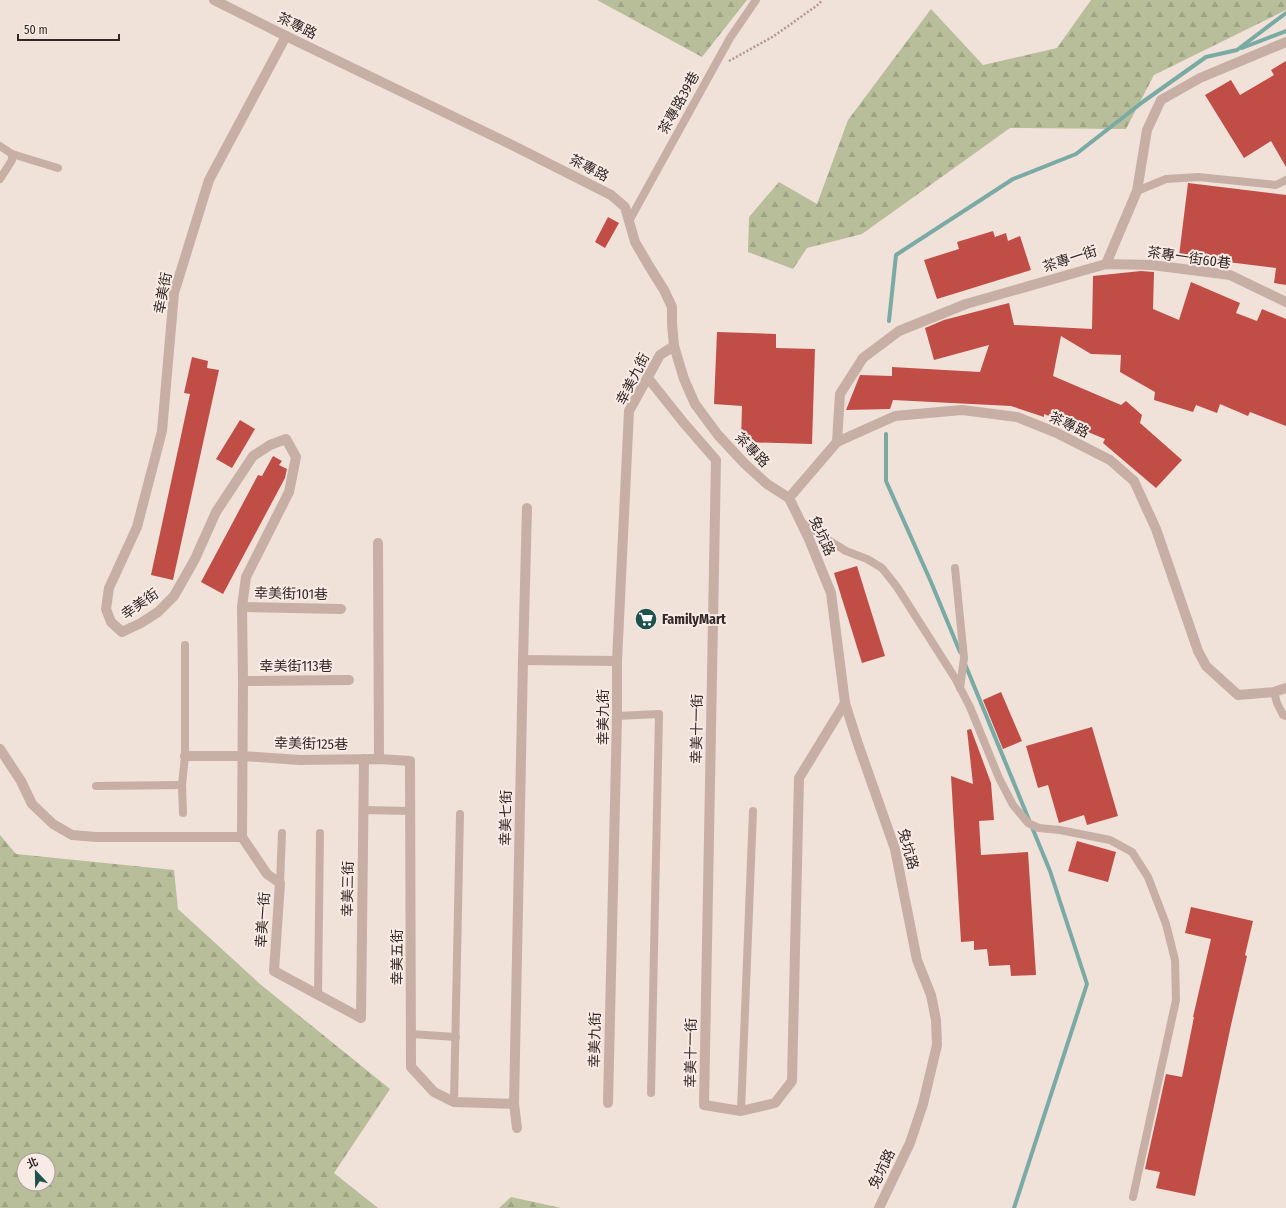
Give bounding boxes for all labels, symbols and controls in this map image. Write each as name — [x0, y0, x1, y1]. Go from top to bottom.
street label: 茶專路 — [274, 9, 320, 43]
scale bar — [18, 16, 119, 42]
text: 50 m — [24, 23, 48, 37]
street label: 茶專路39巷 — [655, 69, 703, 137]
street label: 茶專路 — [566, 151, 612, 185]
street label: 茶專一街 — [1041, 242, 1099, 276]
street label: 茶專一街60巷 — [1146, 244, 1232, 272]
street label: 幸美街 — [151, 271, 175, 315]
street label: 幸美九街 — [613, 350, 653, 408]
street label: 茶專路 — [1046, 408, 1092, 442]
street label: 茶專路 — [731, 429, 773, 471]
street label: 兔坑路 — [806, 513, 838, 559]
street label: 幸美街 — [118, 585, 162, 623]
street label: 幸美街101巷 — [254, 585, 328, 603]
supermarket icon: FamilyMart — [633, 606, 659, 632]
place label: FamilyMart — [662, 611, 727, 628]
street label: 幸美街113巷 — [259, 658, 333, 675]
street label: 幸美九街 — [595, 689, 612, 745]
street label: 幸美十一街 — [688, 694, 706, 764]
street label: 幸美街125巷 — [274, 735, 348, 753]
street label: 幸美七街 — [497, 790, 515, 846]
street label: 兔坑路 — [894, 827, 922, 871]
street label: 幸美三街 — [339, 861, 357, 917]
street label: 幸美一街 — [253, 891, 273, 949]
street label: 幸美五街 — [389, 929, 406, 985]
street label: 幸美九街 — [586, 1012, 604, 1068]
street label: 幸美十一街 — [682, 1018, 700, 1088]
street label: 兔坑路 — [865, 1146, 899, 1192]
north arrow — [16, 1152, 56, 1192]
text: 北 — [25, 1155, 40, 1171]

